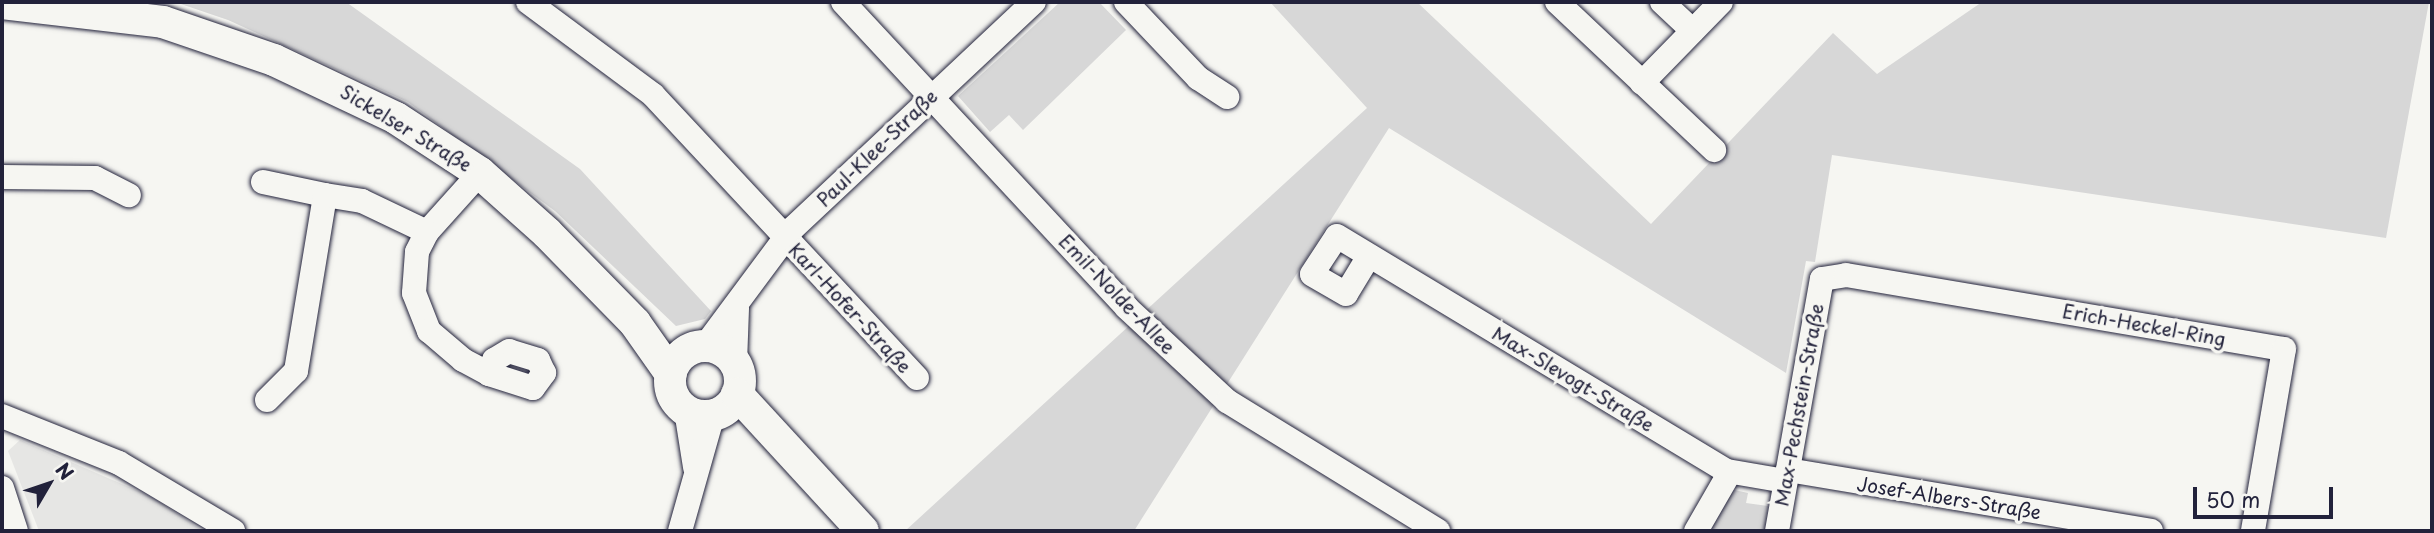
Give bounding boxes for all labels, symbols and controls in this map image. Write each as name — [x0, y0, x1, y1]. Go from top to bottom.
street label: Sickelser Straße — [336, 80, 476, 176]
street label: Paul-Klee-Straße — [812, 85, 942, 211]
street label: Emil-Nolde-Allee — [1054, 230, 1180, 358]
street label: Karl-Hofer-Straße — [784, 238, 916, 378]
street label: Erich-Heckel-Ring — [2061, 299, 2227, 351]
street label: Max-Pechstein-Straße — [1770, 302, 1828, 508]
street label: Max-Slevogt-Straße — [1488, 322, 1658, 436]
north arrow — [14, 449, 84, 519]
text: N — [50, 456, 81, 485]
street label: Josef-Albers-Straße — [1855, 472, 2043, 524]
scale bar — [2196, 474, 2336, 518]
text: 50 m — [2206, 483, 2260, 515]

